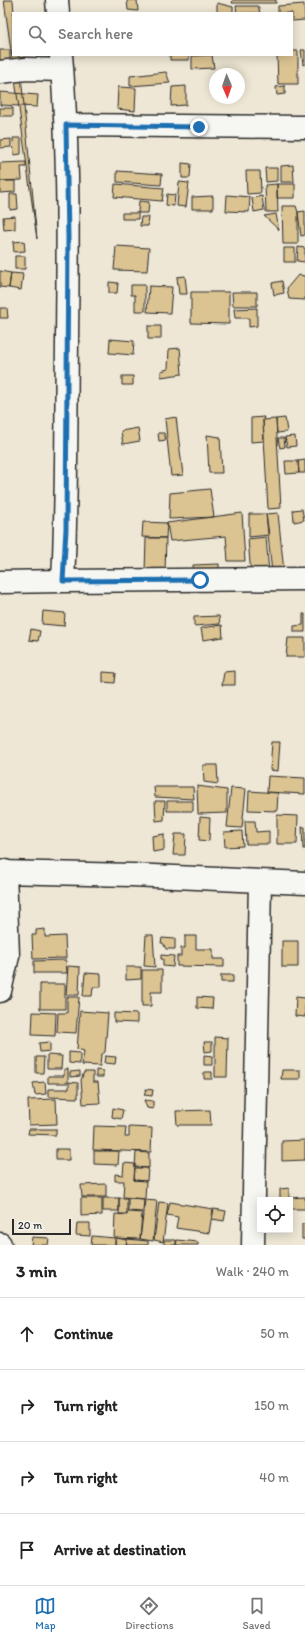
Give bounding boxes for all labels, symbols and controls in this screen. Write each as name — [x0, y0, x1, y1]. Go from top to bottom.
search box — [12, 12, 293, 56]
icon: search — [26, 23, 48, 45]
text: Search here — [58, 25, 133, 43]
north arrow — [209, 68, 245, 104]
route end — [190, 118, 208, 136]
route start — [191, 571, 209, 589]
map controls — [257, 1197, 293, 1233]
button: locate — [257, 1197, 293, 1233]
scale bar — [12, 1217, 71, 1236]
text: 20 m — [18, 1219, 42, 1232]
text: 3 min — [16, 1261, 57, 1281]
text: Walk · 240 m — [216, 1264, 289, 1279]
icon: ahead — [16, 1323, 38, 1345]
text: Continue — [54, 1325, 113, 1343]
text: 50 m — [260, 1326, 289, 1341]
icon: right — [16, 1395, 38, 1417]
text: Turn right — [54, 1397, 118, 1415]
text: 150 m — [254, 1398, 289, 1413]
icon: right — [16, 1467, 38, 1489]
text: Turn right — [54, 1469, 118, 1487]
text: 40 m — [259, 1470, 289, 1485]
icon: arrive — [16, 1539, 38, 1561]
text: Arrive at destination — [54, 1541, 186, 1559]
tab: Map — [34, 1595, 56, 1632]
tab: Directions — [125, 1595, 174, 1632]
tab: Saved — [242, 1595, 271, 1632]

